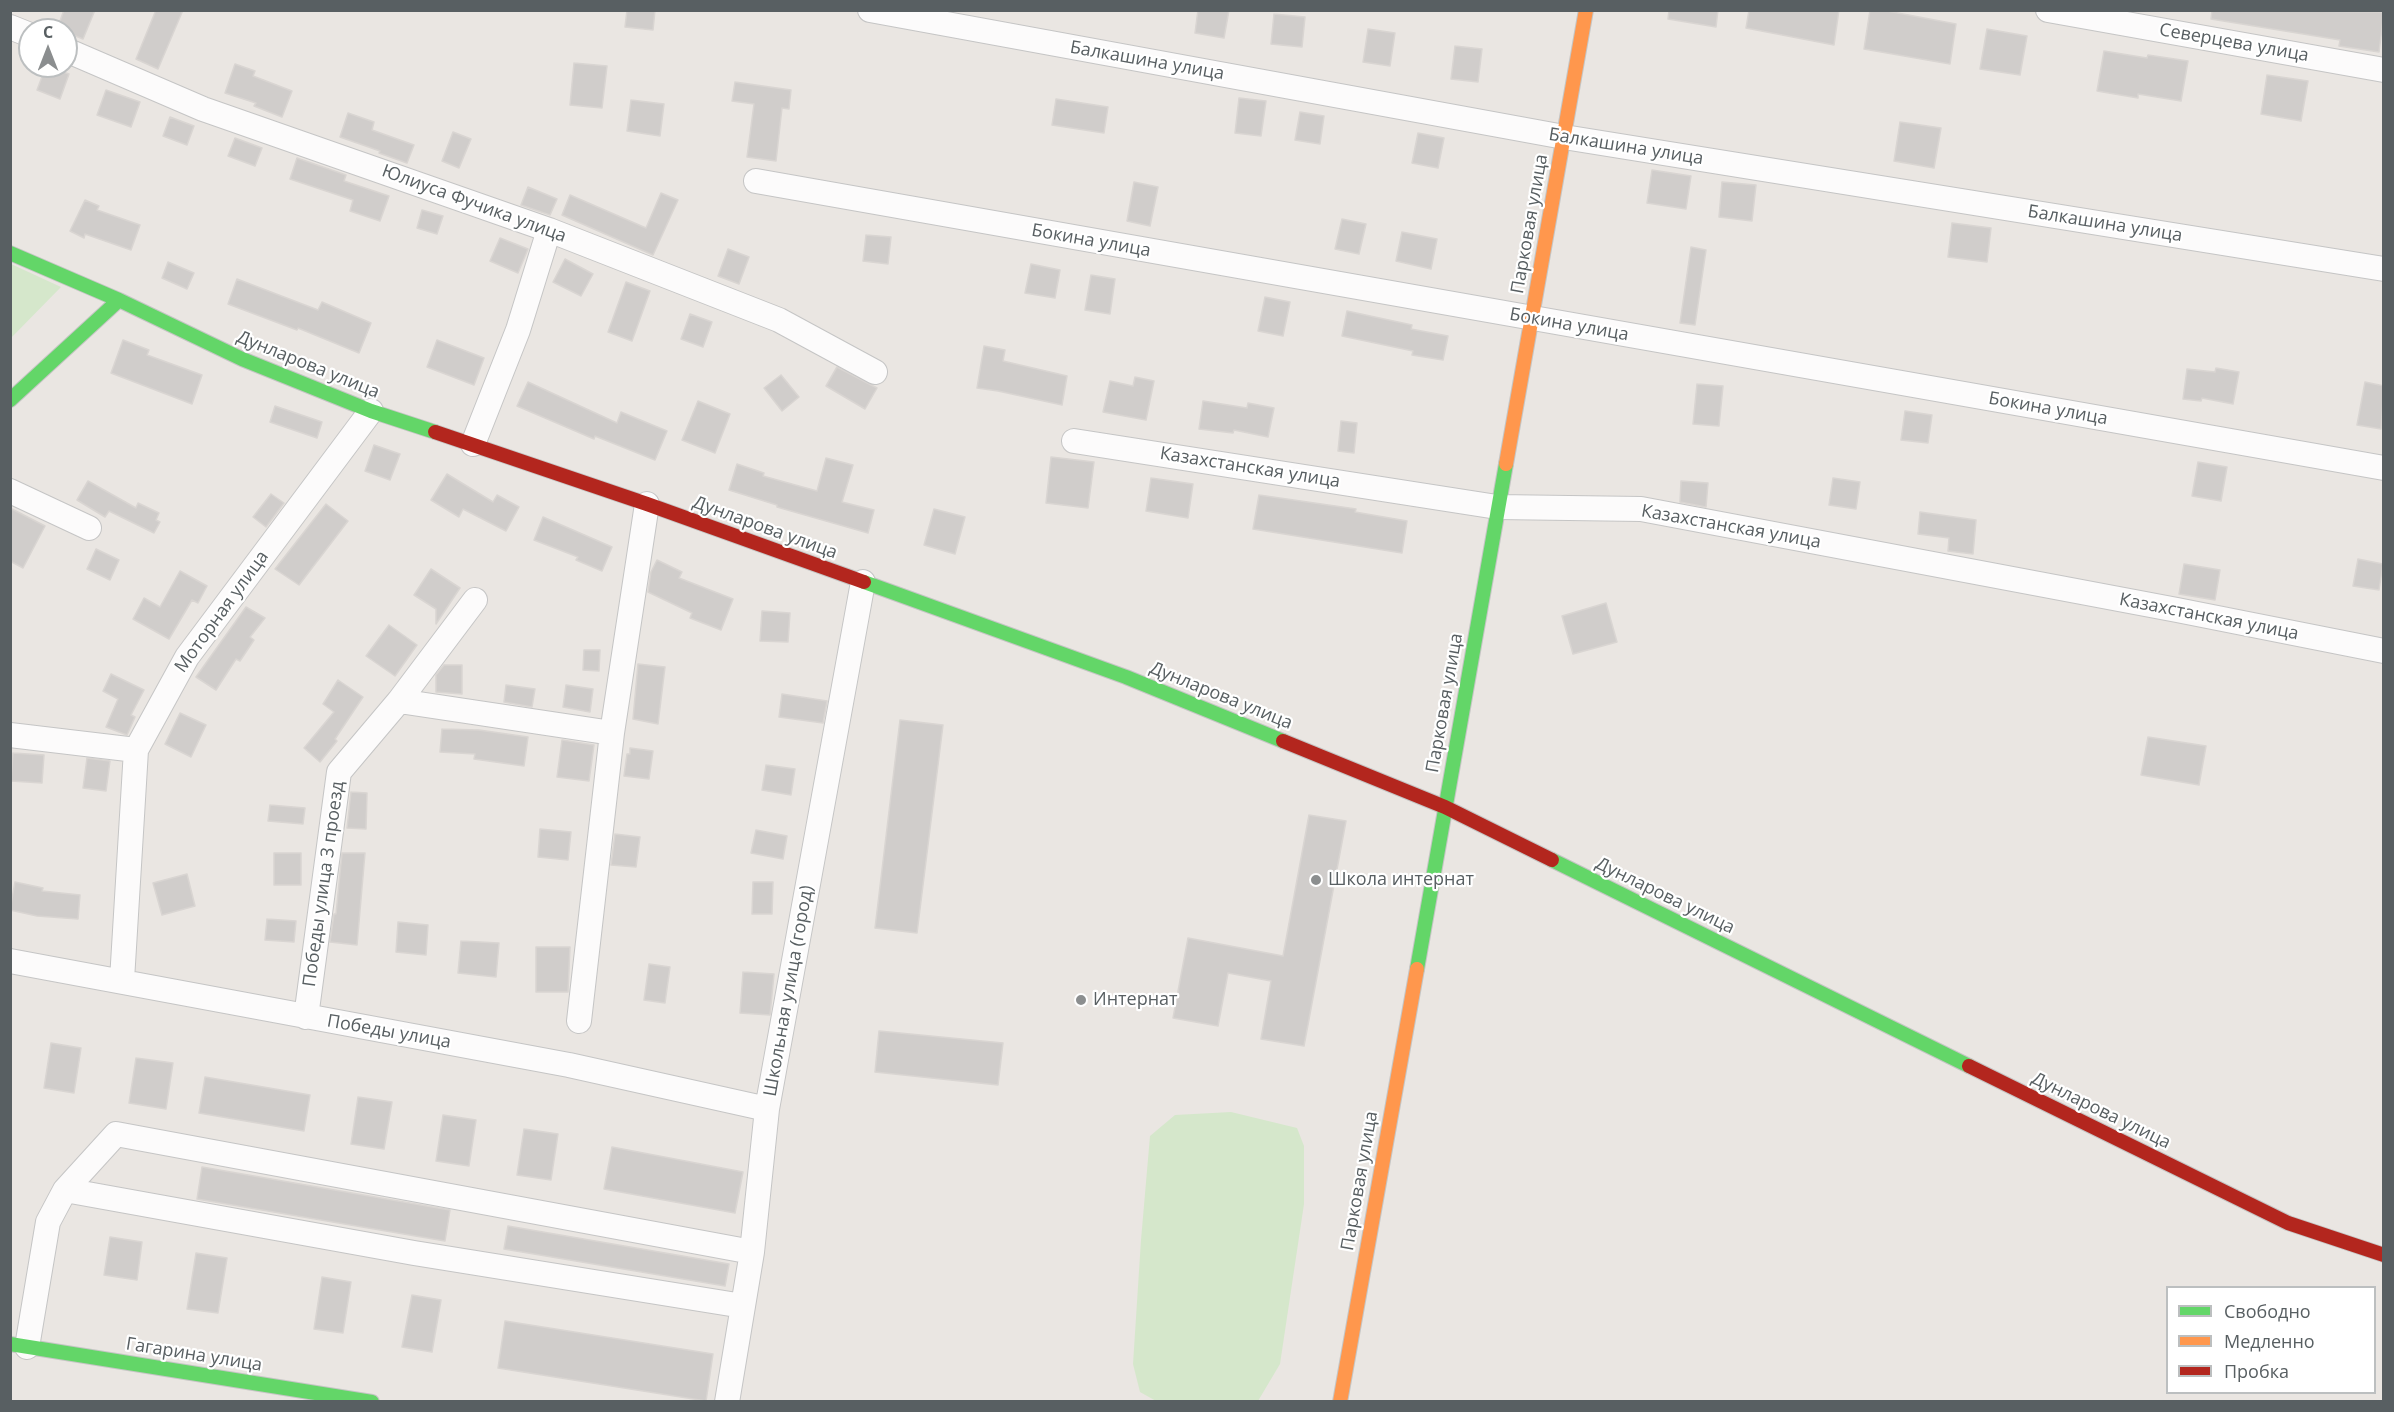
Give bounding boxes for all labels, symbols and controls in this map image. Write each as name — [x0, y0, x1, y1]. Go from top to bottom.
north arrow — [18, 18, 78, 78]
street label: Северцева улица — [2158, 19, 2310, 67]
text: С — [43, 21, 53, 43]
street label: Балкашина улица — [1068, 37, 1226, 85]
street label: Балкашина улица — [1547, 124, 1705, 170]
street label: Парковая улица — [1507, 153, 1553, 295]
street label: Юлиуса Фучика улица — [379, 161, 569, 247]
street label: Балкашина улица — [2026, 201, 2184, 247]
street label: Бокина улица — [1030, 220, 1152, 262]
street label: Бокина улица — [1508, 304, 1630, 346]
street label: Дунларова улица — [234, 327, 382, 403]
street label: Бокина улица — [1987, 388, 2109, 430]
street label: Казахстанская улица — [1158, 443, 1342, 493]
street label: Дунларова улица — [690, 492, 840, 564]
street label: Казахстанская улица — [1639, 501, 1823, 553]
street label: Моторная улица — [171, 547, 273, 677]
street label: Казахстанская улица — [2118, 589, 2300, 645]
street label: Парковая улица — [1422, 632, 1468, 774]
street label: Дунларова улица — [1147, 658, 1295, 734]
street label: Победы улица 3 проезд — [299, 780, 349, 988]
street label: Дунларова улица — [1592, 853, 1738, 939]
place label: Школа интернат — [1328, 869, 1474, 891]
marker: Школа интернат — [1309, 873, 1323, 887]
street label: Школьная улица (город) — [760, 884, 818, 1098]
place label: Интернат — [1093, 989, 1178, 1011]
marker: Интернат — [1074, 993, 1088, 1007]
street label: Победы улица — [325, 1010, 453, 1054]
street label: Дунларова улица — [2028, 1068, 2174, 1154]
street label: Парковая улица — [1337, 1110, 1383, 1252]
legend — [2166, 1286, 2376, 1394]
text: Свободно — [2224, 1299, 2311, 1323]
text: Медленно — [2224, 1329, 2315, 1353]
street label: Гагарина улица — [124, 1334, 264, 1376]
text: Пробка — [2224, 1359, 2289, 1383]

